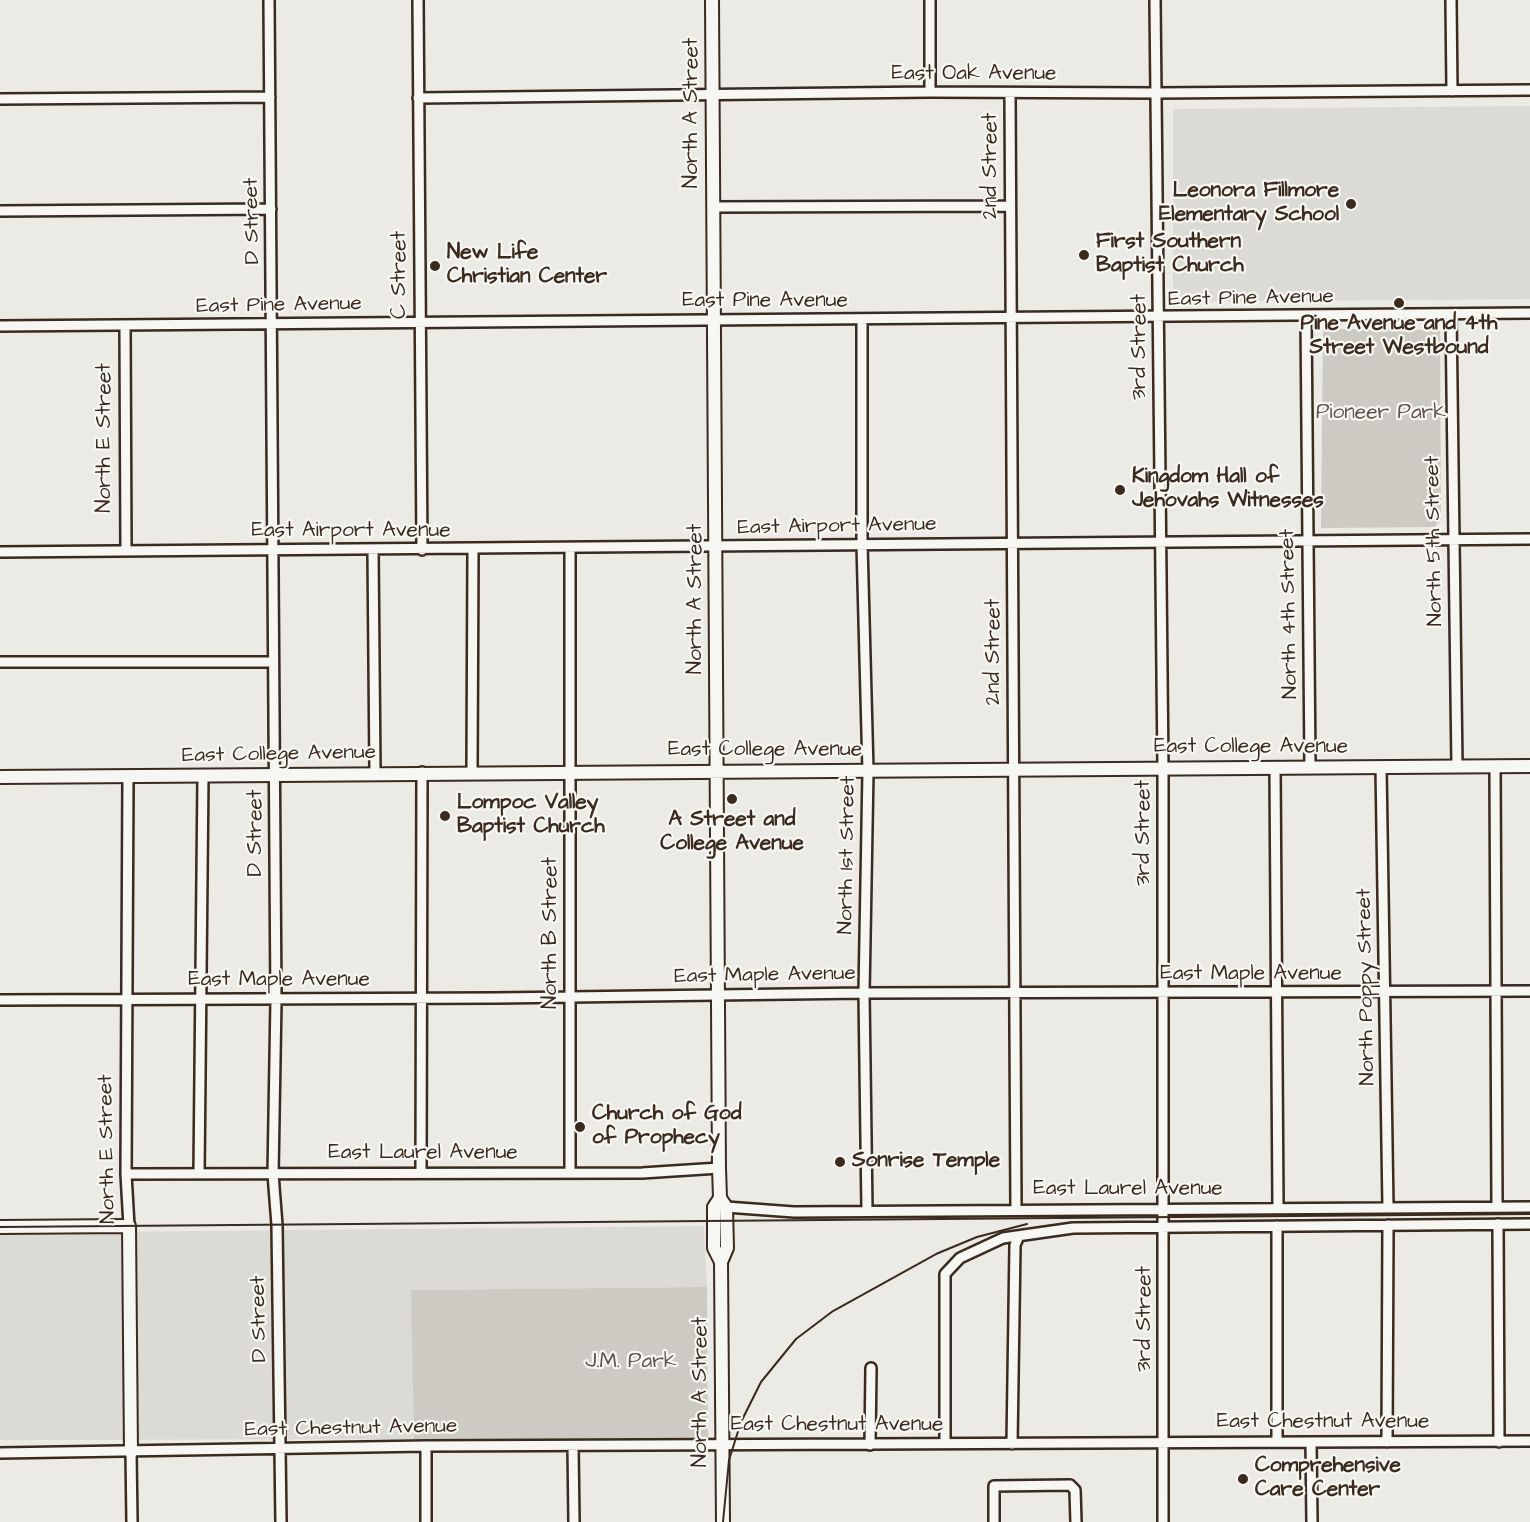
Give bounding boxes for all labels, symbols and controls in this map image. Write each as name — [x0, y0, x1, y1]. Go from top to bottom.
street label: North A Street — [680, 38, 706, 188]
street label: East Oak Avenue — [892, 62, 1056, 88]
street label: 2nd Street — [979, 113, 1005, 219]
street label: D Street — [240, 177, 266, 265]
place label: Leonora Fillmore Elementary School — [1159, 179, 1339, 229]
marker: Leonora Fillmore Elementary School — [1344, 197, 1358, 211]
place label: First Southern Baptist Church — [1096, 230, 1244, 280]
street label: C Street — [388, 231, 414, 319]
place label: New Life Christian Center — [447, 241, 607, 291]
marker: First Southern Baptist Church — [1077, 248, 1091, 262]
marker: New Life Christian Center — [428, 259, 442, 273]
street label: East Pine Avenue — [1168, 285, 1334, 313]
street label: East Pine Avenue — [682, 289, 848, 315]
street label: East Pine Avenue — [196, 292, 362, 320]
street label: 3rd Street — [1128, 294, 1154, 400]
marker: Pine Avenue and 4th Street Westbound — [1392, 296, 1406, 310]
place label: Pine Avenue and 4th Street Westbound — [1300, 312, 1498, 362]
street label: North E Street — [93, 363, 119, 513]
park label: Pioneer Park — [1316, 401, 1446, 427]
street label: North 5th Street — [1421, 455, 1449, 627]
place label: Kingdom Hall of Jehovahs Witnesses — [1132, 465, 1324, 515]
marker: Kingdom Hall of Jehovahs Witnesses — [1113, 483, 1127, 497]
street label: East Airport Avenue — [737, 513, 937, 541]
street label: East Airport Avenue — [252, 519, 450, 545]
street label: North A Street — [684, 524, 710, 674]
street label: North 4th Street — [1276, 529, 1304, 699]
street label: 2nd Street — [982, 599, 1008, 705]
street label: East College Avenue — [1154, 735, 1348, 761]
street label: East College Avenue — [668, 738, 862, 764]
street label: East College Avenue — [182, 741, 376, 769]
street label: North 1st Street — [834, 775, 862, 935]
street label: 3rd Street — [1132, 780, 1158, 886]
street label: D Street — [244, 790, 270, 876]
place label: Lompoc Valley Baptist Church — [457, 791, 605, 841]
marker: A Street and College Avenue — [725, 792, 739, 806]
place label: A Street and College Avenue — [660, 808, 804, 858]
marker: Lompoc Valley Baptist Church — [438, 809, 452, 823]
street label: North B Street — [539, 857, 565, 1009]
street label: North Poppy Street — [1353, 888, 1381, 1086]
street label: East Maple Avenue — [674, 962, 856, 990]
street label: East Maple Avenue — [1160, 962, 1342, 988]
street label: East Maple Avenue — [188, 968, 370, 994]
street label: North E Street — [94, 1074, 122, 1224]
place label: Church of God of Prophecy — [592, 1102, 741, 1152]
marker: Church of God of Prophecy — [573, 1120, 587, 1134]
street label: East Laurel Avenue — [328, 1141, 518, 1167]
place label: Sonrise Temple — [852, 1149, 1000, 1175]
marker: Sonrise Temple — [833, 1155, 847, 1169]
street label: East Laurel Avenue — [1033, 1177, 1223, 1203]
street label: 3rd Street — [1133, 1266, 1159, 1372]
street label: D Street — [247, 1275, 273, 1363]
street label: North A Street — [689, 1317, 715, 1467]
park label: J.M. Park — [585, 1350, 677, 1376]
street label: East Chestnut Avenue — [1217, 1410, 1429, 1436]
street label: East Chestnut Avenue — [731, 1413, 943, 1439]
street label: East Chestnut Avenue — [245, 1415, 457, 1443]
place label: Comprehensive Care Center — [1255, 1454, 1401, 1504]
marker: Comprehensive Care Center — [1236, 1472, 1250, 1486]

